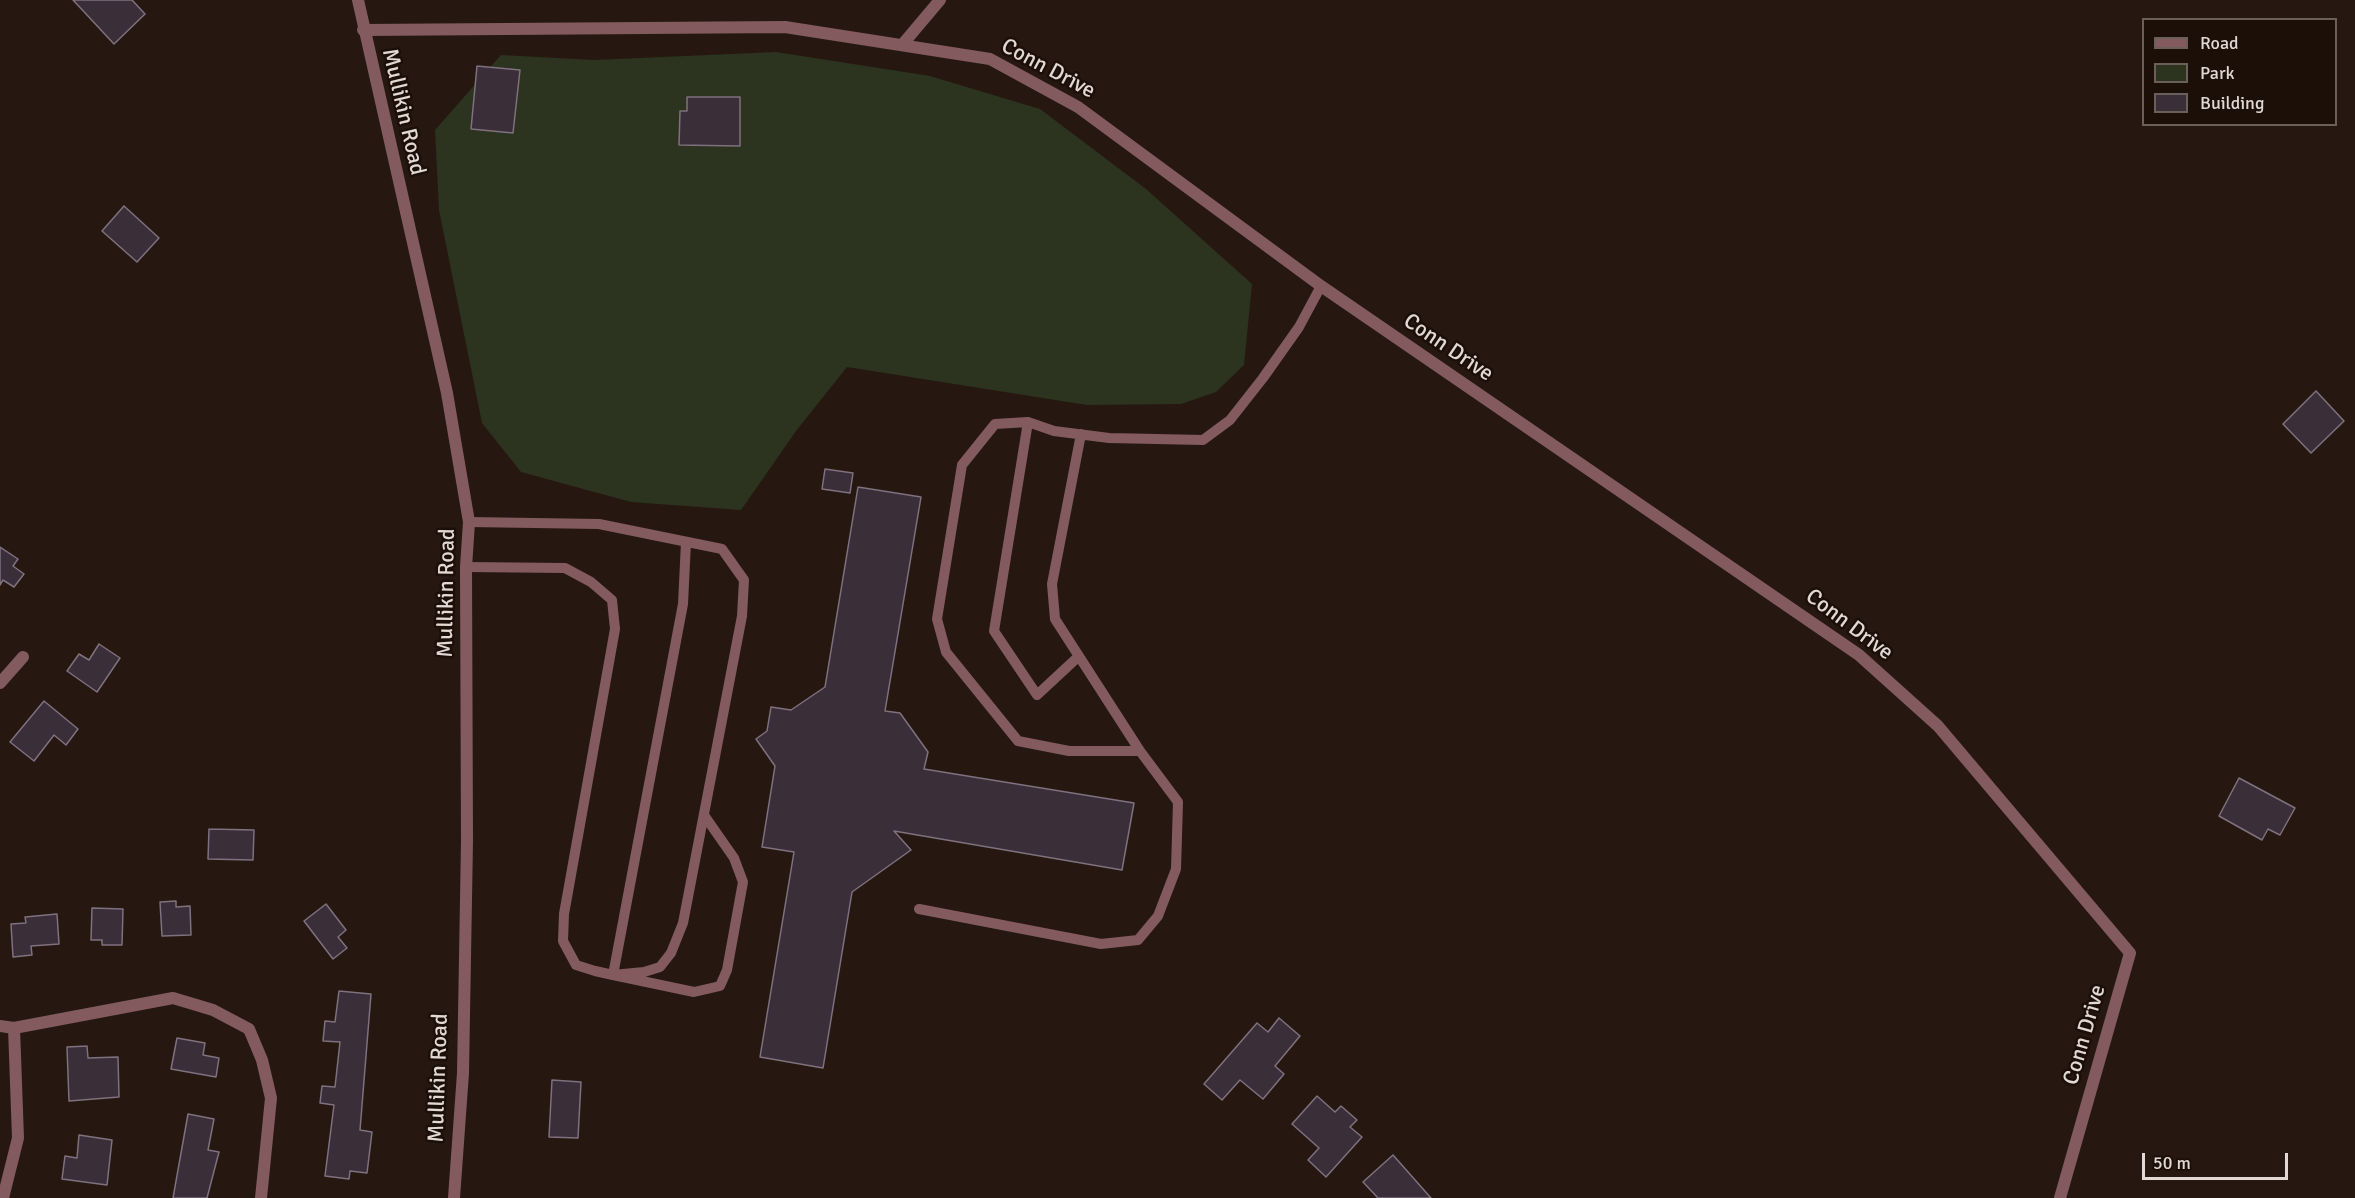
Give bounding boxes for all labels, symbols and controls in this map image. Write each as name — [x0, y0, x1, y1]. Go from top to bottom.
legend — [2142, 18, 2337, 126]
text: Road — [2200, 32, 2239, 54]
street label: Conn Drive — [997, 33, 1099, 105]
street label: Mullikin Road — [376, 46, 430, 178]
text: Park — [2200, 62, 2235, 84]
text: Building — [2200, 92, 2264, 114]
street label: Conn Drive — [1398, 308, 1498, 388]
street label: Mullikin Road — [433, 528, 461, 658]
street label: Conn Drive — [1800, 584, 1898, 666]
street label: Conn Drive — [2058, 982, 2112, 1088]
street label: Mullikin Road — [424, 1013, 454, 1143]
scale bar — [2145, 1141, 2290, 1179]
text: 50 m — [2153, 1152, 2191, 1174]

